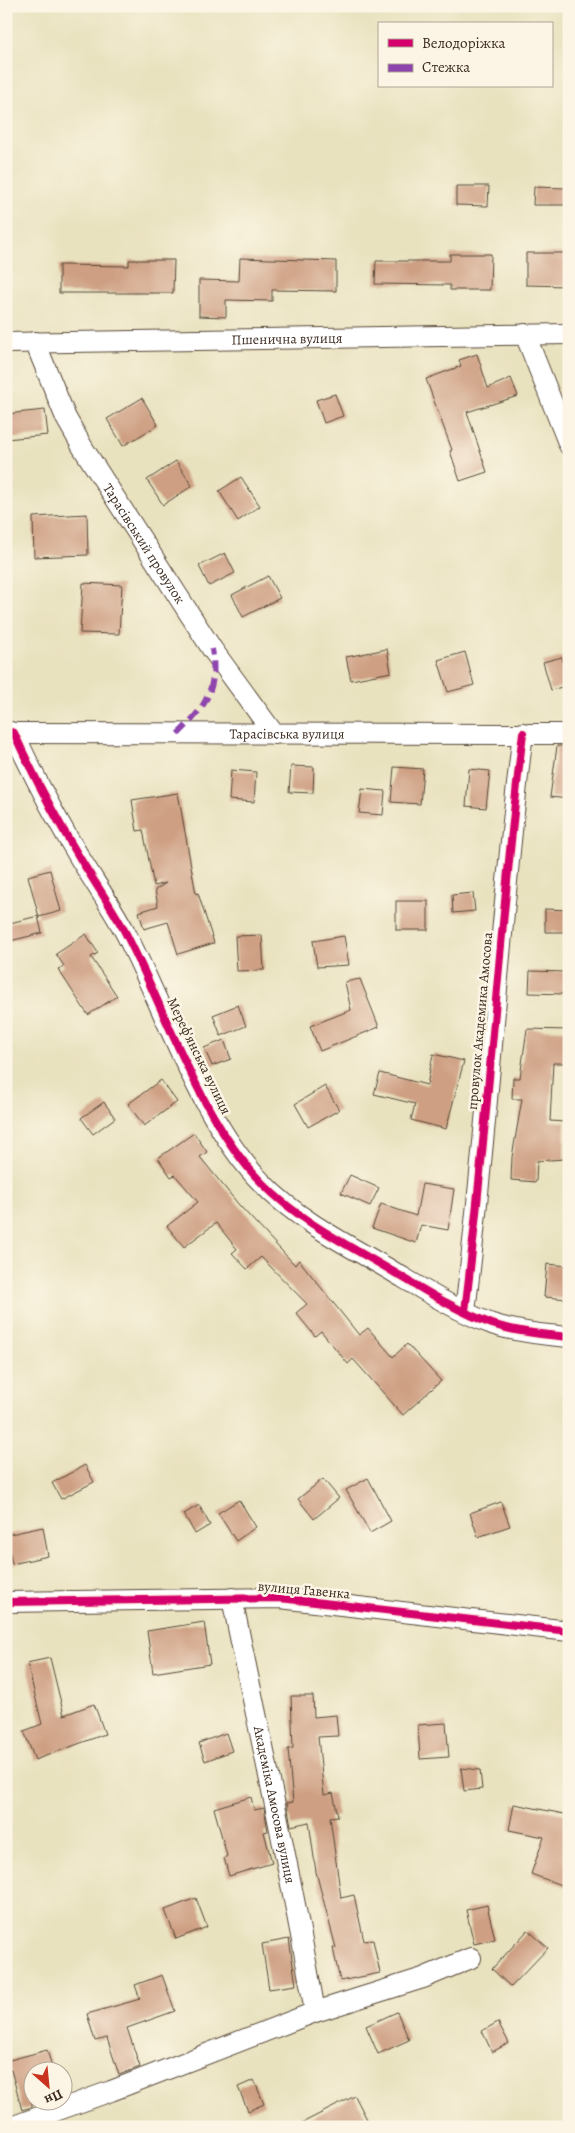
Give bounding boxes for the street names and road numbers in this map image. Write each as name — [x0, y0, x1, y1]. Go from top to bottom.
street label: Пшенична вулиця — [231, 328, 343, 349]
street label: Тарасівський провулок — [99, 480, 190, 607]
street label: Тарасівська вулиця — [229, 724, 345, 743]
street label: провулок Академика Амосова — [463, 931, 497, 1111]
street label: Мереф'янська вулиця — [162, 994, 236, 1118]
street label: вулиця Гавенка — [257, 1576, 351, 1604]
street label: Академіка Амосова вулиця — [249, 1723, 300, 1885]

